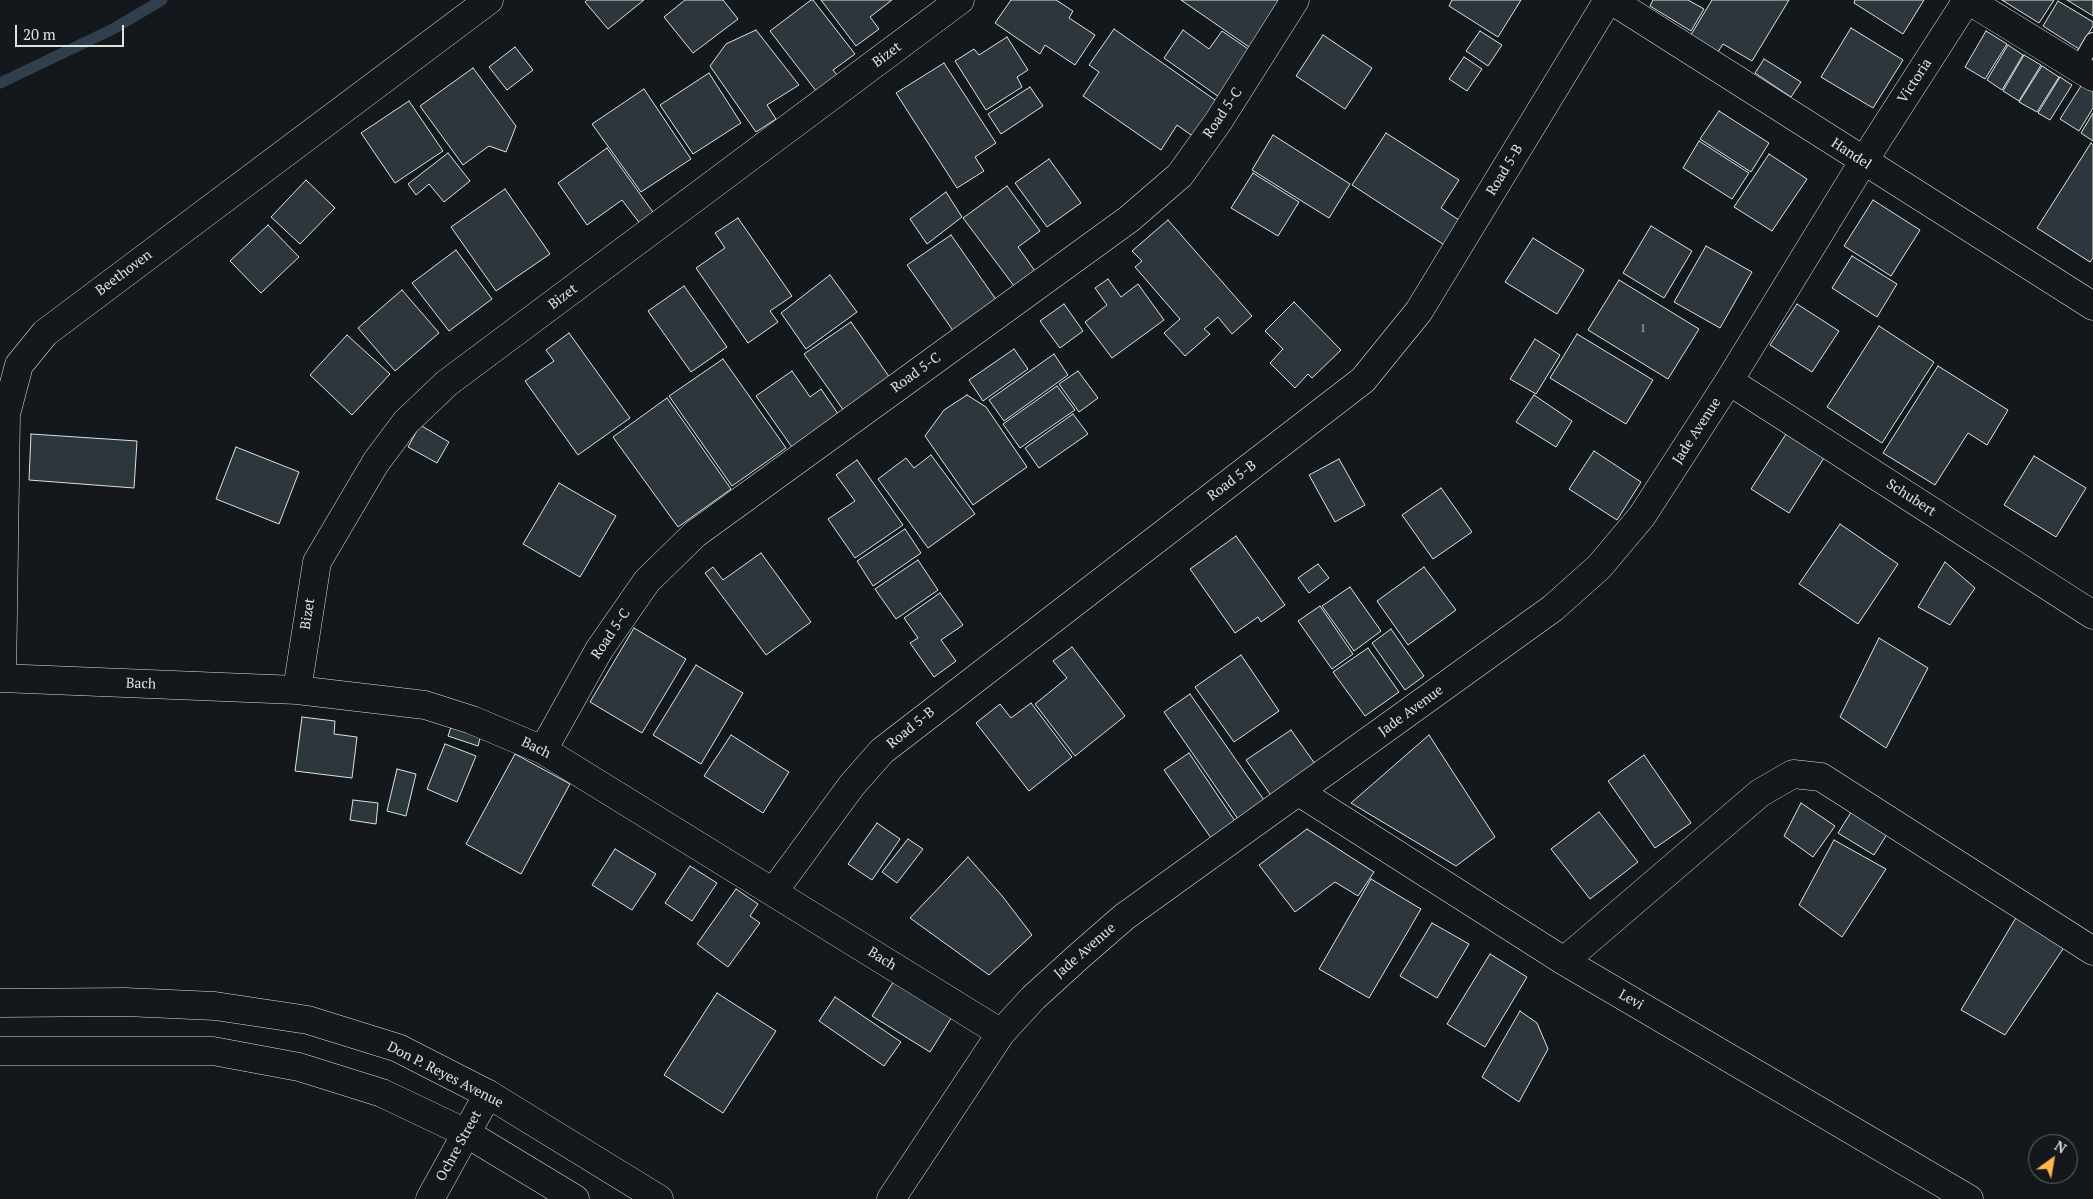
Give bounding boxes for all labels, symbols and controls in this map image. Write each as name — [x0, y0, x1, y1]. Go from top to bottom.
scale bar — [18, 15, 126, 47]
text: 20 m — [23, 24, 56, 44]
street label: Bizet — [869, 39, 905, 71]
street label: Victoria — [1894, 56, 1936, 106]
street label: Road 5-C — [1200, 85, 1246, 141]
street label: Handel — [1828, 135, 1874, 173]
street label: Road 5-B — [1483, 141, 1527, 199]
street label: Beethoven — [93, 246, 155, 300]
street label: Bizet — [545, 281, 581, 313]
house number: 1 — [1640, 322, 1646, 336]
street label: Road 5-C — [888, 349, 944, 397]
street label: Jade Avenue — [1669, 395, 1725, 467]
street label: Road 5-B — [1204, 457, 1260, 505]
street label: Schubert — [1883, 476, 1939, 520]
street label: Bizet — [297, 597, 319, 631]
street label: Road 5-C — [588, 606, 634, 662]
street label: Bach — [126, 675, 156, 693]
street label: Jade Avenue — [1375, 682, 1447, 740]
street label: Road 5-B — [884, 704, 938, 752]
street label: Bach — [519, 734, 553, 762]
street label: Jade Avenue — [1051, 920, 1119, 982]
street label: Bach — [865, 944, 899, 974]
street label: Levi — [1616, 986, 1646, 1014]
street label: Don P. Reyes Avenue — [384, 1038, 506, 1112]
street label: Ochre Street — [433, 1108, 485, 1184]
north arrow — [2028, 1134, 2078, 1184]
text: N — [2051, 1136, 2070, 1158]

